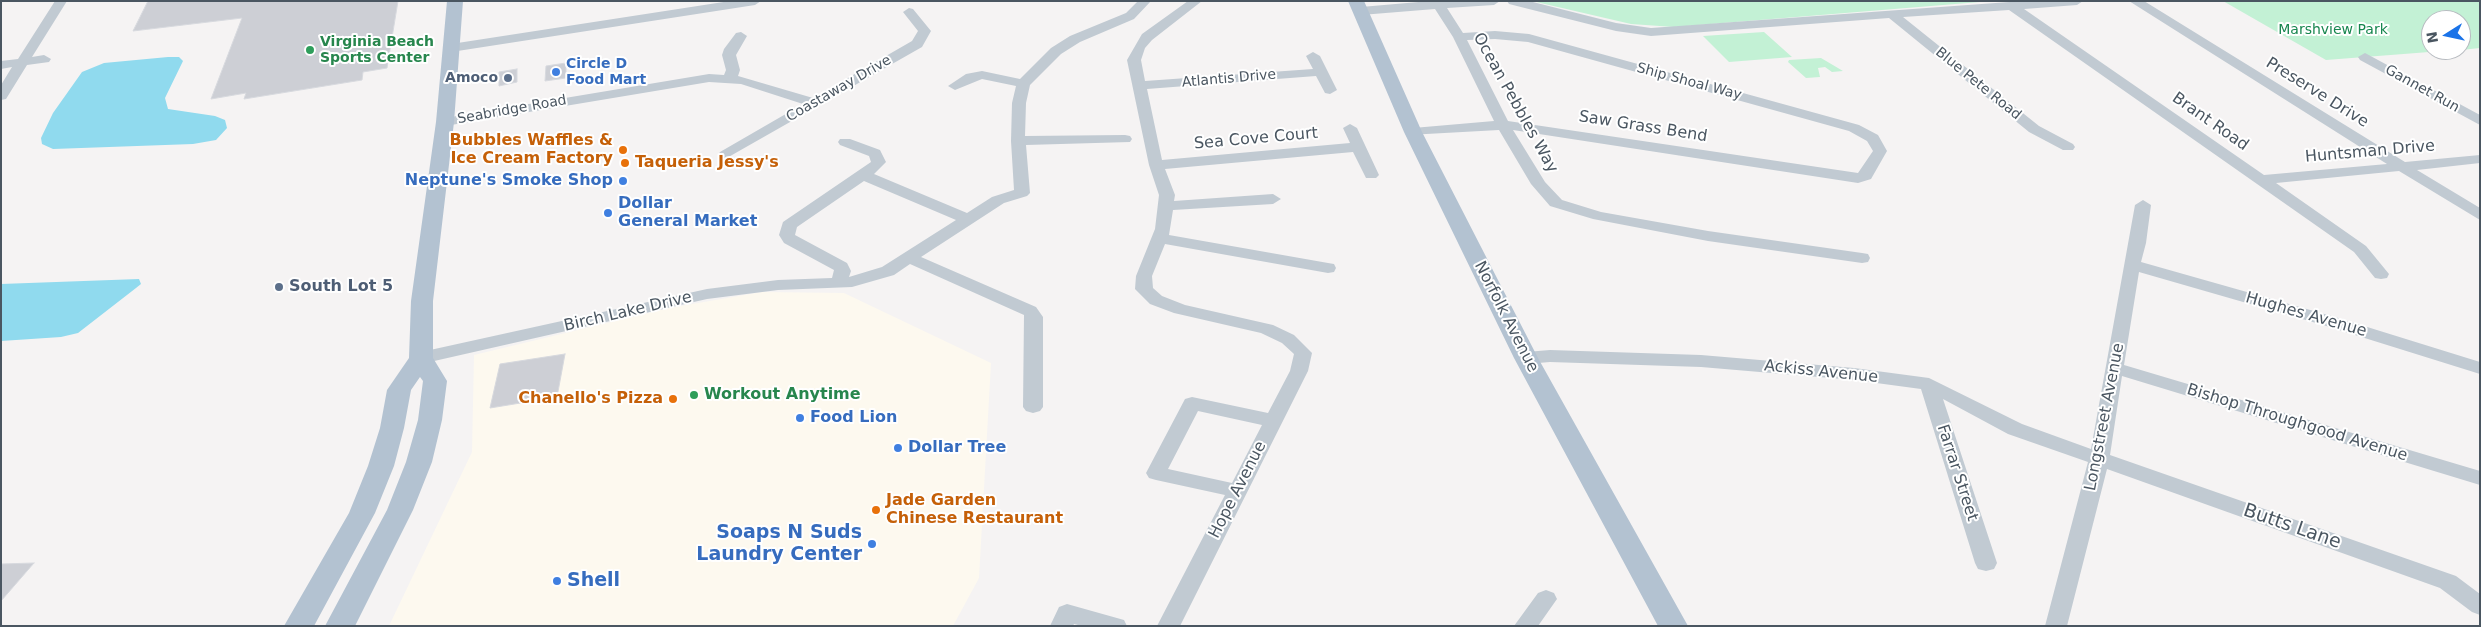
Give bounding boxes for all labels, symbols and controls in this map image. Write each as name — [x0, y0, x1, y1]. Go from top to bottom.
north arrow — [2421, 10, 2471, 60]
park label: Marshview Park — [2278, 22, 2388, 38]
street label: Ocean Pebbles Way — [1468, 30, 1562, 176]
text: N — [2423, 30, 2441, 45]
place label: Virginia Beach Sports Center — [320, 34, 434, 66]
marker: Virginia Beach Sports Center — [304, 44, 316, 56]
street label: Blue Pete Road — [1932, 44, 2024, 124]
street label: Coastaway Drive — [784, 52, 894, 126]
street label: Preserve Drive — [2262, 54, 2372, 132]
place label: Circle D Food Mart — [566, 56, 646, 88]
street label: Ship Shoal Way — [1635, 60, 1743, 104]
street label: Gannet Run — [2382, 62, 2462, 116]
marker: Circle D Food Mart — [550, 66, 562, 78]
street label: Atlantis Drive — [1181, 67, 1277, 91]
place label: Amoco — [445, 70, 498, 86]
marker: Amoco — [502, 72, 514, 84]
street label: Brant Road — [2168, 89, 2252, 155]
street label: Seabridge Road — [456, 92, 568, 128]
street label: Saw Grass Bend — [1577, 107, 1709, 147]
street label: Sea Cove Court — [1193, 124, 1319, 154]
place label: Bubbles Waffles & Ice Cream Factory — [449, 131, 613, 169]
street label: Huntsman Drive — [2304, 137, 2436, 167]
marker: Bubbles Waffles & Ice Cream Factory — [617, 144, 629, 156]
place label: Taqueria Jessy's — [635, 153, 779, 173]
marker: Taqueria Jessy's — [619, 157, 631, 169]
place label: Neptune's Smoke Shop — [405, 171, 613, 191]
marker: Neptune's Smoke Shop — [617, 175, 629, 187]
place label: Dollar General Market — [618, 194, 757, 232]
marker: Dollar General Market — [602, 207, 614, 219]
street label: Norfolk Avenue — [1470, 258, 1542, 376]
place label: South Lot 5 — [289, 277, 393, 297]
marker: South Lot 5 — [273, 281, 285, 293]
street label: Birch Lake Drive — [562, 288, 694, 336]
street label: Hughes Avenue — [2243, 289, 2369, 341]
street label: Longstreet Avenue — [2081, 342, 2129, 492]
street label: Ackiss Avenue — [1763, 356, 1879, 388]
street label: Bishop Throughgood Avenue — [2184, 380, 2410, 466]
place label: Workout Anytime — [704, 385, 861, 405]
place label: Chanello's Pizza — [518, 389, 663, 409]
marker: Workout Anytime — [688, 389, 700, 401]
marker: Chanello's Pizza — [667, 393, 679, 405]
place label: Food Lion — [810, 408, 897, 428]
marker: Food Lion — [794, 412, 806, 424]
street label: Farrar Street — [1932, 422, 1982, 524]
place label: Dollar Tree — [908, 438, 1006, 458]
street label: Hope Avenue — [1205, 438, 1271, 542]
marker: Dollar Tree — [892, 442, 904, 454]
place label: Jade Garden Chinese Restaurant — [886, 491, 1063, 529]
street label: Butts Lane — [2240, 500, 2344, 554]
marker: Jade Garden Chinese Restaurant — [870, 504, 882, 516]
place label: Soaps N Suds Laundry Center — [696, 522, 862, 566]
marker: Soaps N Suds Laundry Center — [866, 538, 878, 550]
place label: Shell — [567, 570, 620, 592]
marker: Shell — [551, 575, 563, 587]

